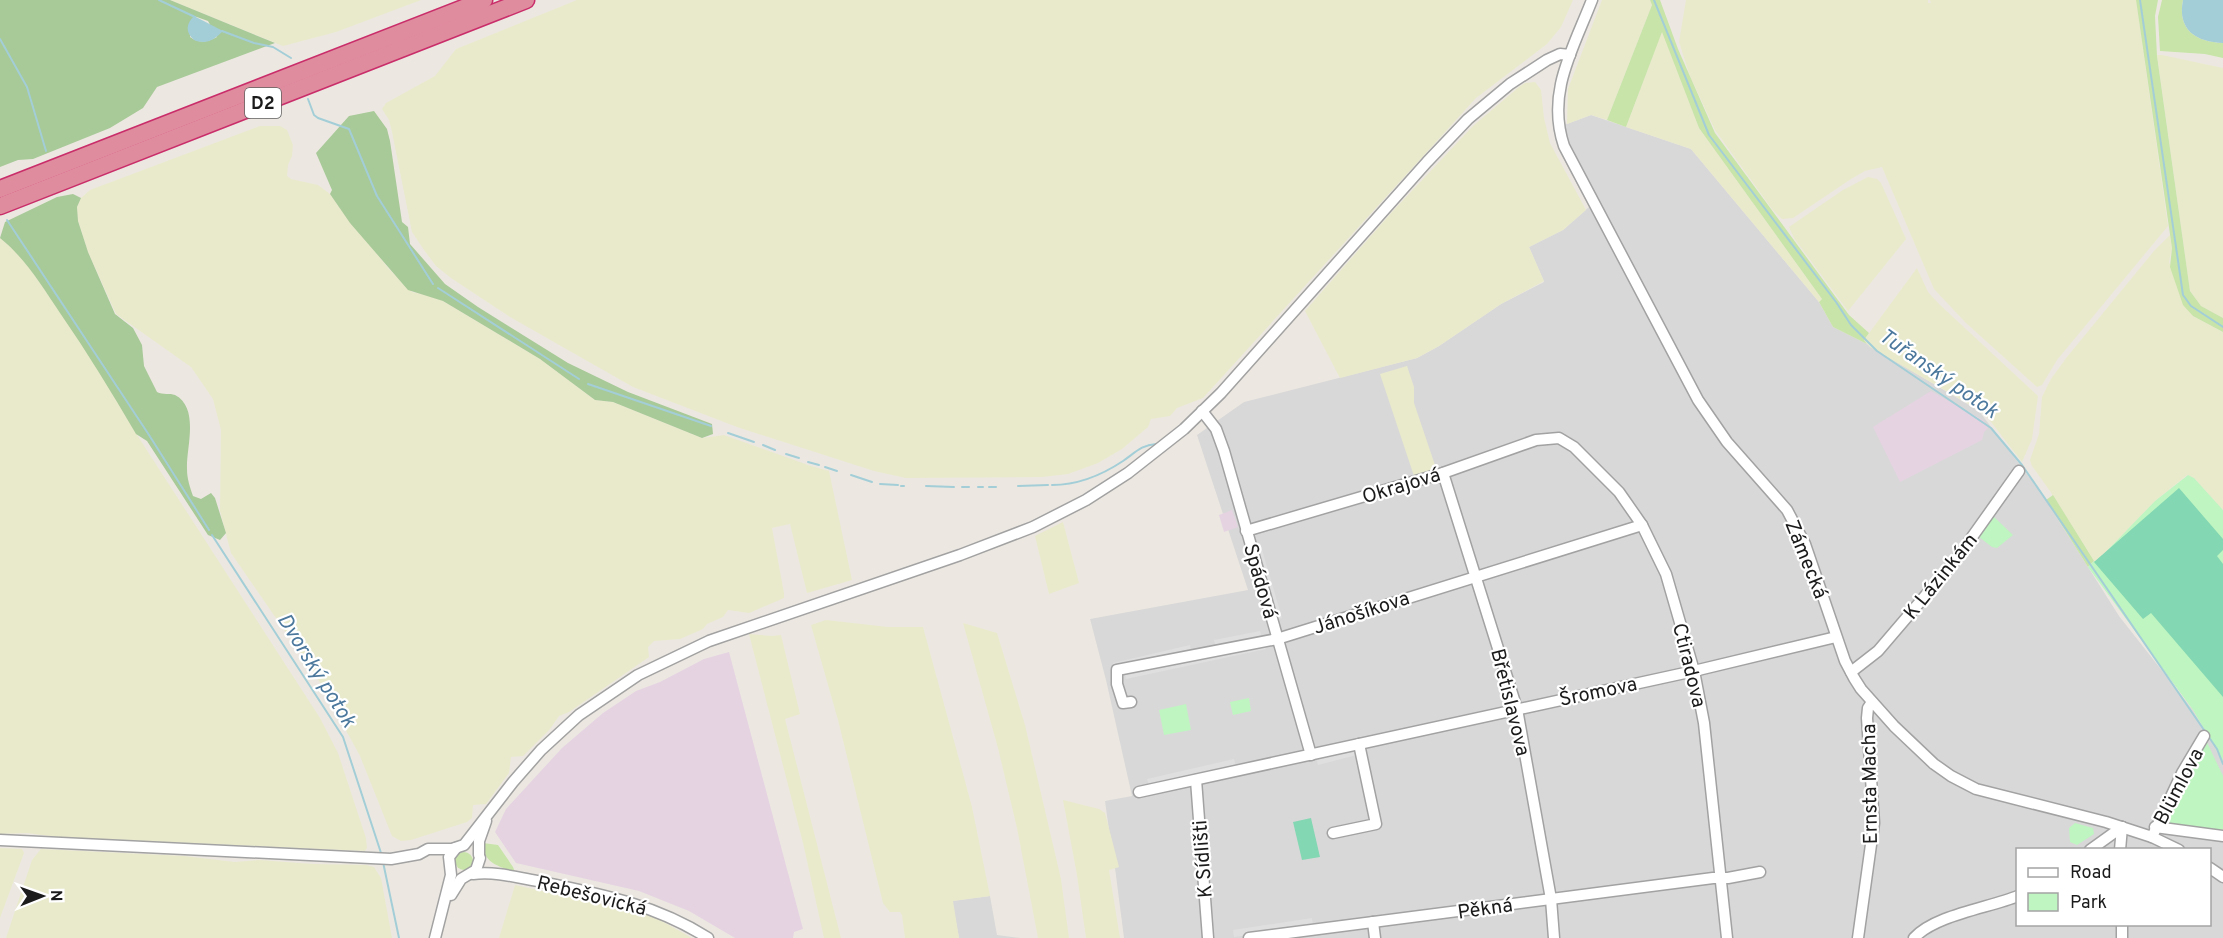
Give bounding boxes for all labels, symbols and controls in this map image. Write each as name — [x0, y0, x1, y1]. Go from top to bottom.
road number: D2 — [245, 88, 281, 118]
water label: Tuřanský potok — [1873, 323, 2003, 426]
street label: Okrajová — [1359, 463, 1444, 511]
street label: Zámecká — [1778, 516, 1833, 603]
street label: K Lázinkám — [1899, 529, 1984, 626]
street label: Spádová — [1236, 541, 1282, 622]
street label: Jánošíkova — [1310, 586, 1413, 642]
water label: Dvorský potok — [270, 609, 362, 733]
street label: Ctiradova — [1665, 621, 1711, 710]
street label: Břetislavova — [1483, 646, 1535, 759]
street label: Šromova — [1557, 670, 1640, 714]
street label: Ernsta Macha — [1857, 723, 1885, 845]
street label: Blümlova — [2149, 744, 2211, 830]
street label: K Sídlišti — [1188, 819, 1220, 899]
legend — [2016, 848, 2211, 926]
text: Road — [2070, 862, 2112, 885]
north arrow — [12, 866, 72, 926]
street label: Rebešovická — [534, 871, 649, 923]
text: N — [45, 890, 65, 902]
text: Park — [2070, 892, 2107, 915]
street label: Pěkná — [1456, 893, 1514, 927]

